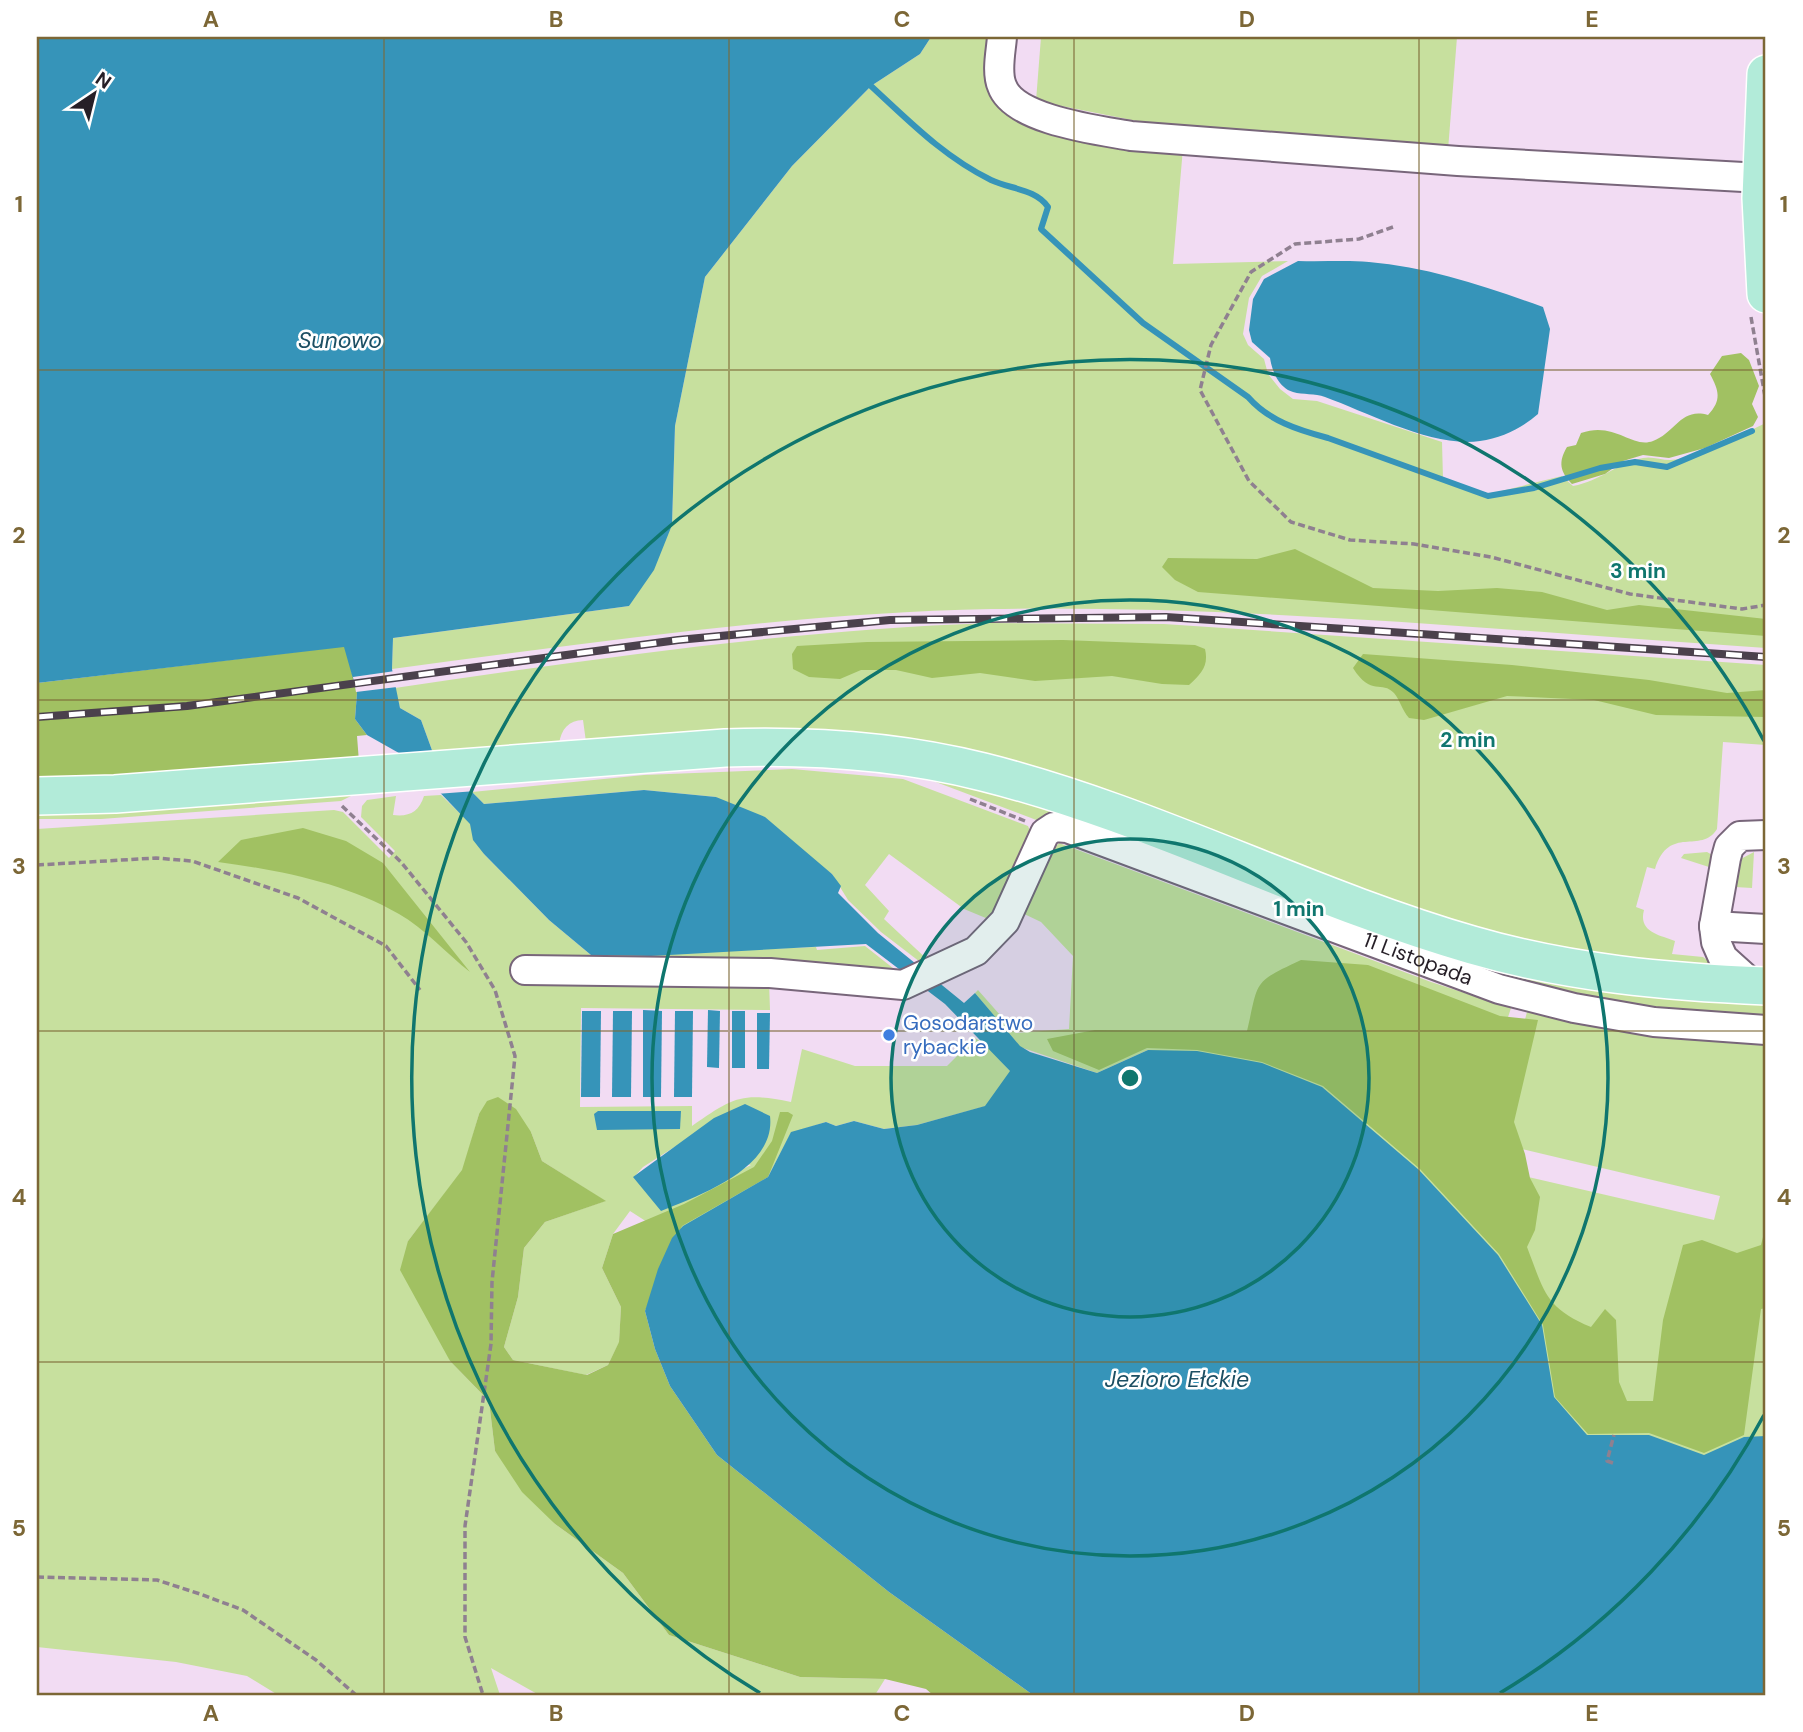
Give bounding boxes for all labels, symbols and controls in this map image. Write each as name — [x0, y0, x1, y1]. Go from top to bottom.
text: A — [203, 4, 219, 34]
text: B — [549, 4, 563, 34]
text: C — [894, 4, 910, 34]
text: D — [1239, 4, 1255, 34]
text: E — [1585, 4, 1599, 34]
north arrow — [60, 60, 130, 130]
text: N — [91, 66, 116, 95]
text: 1 — [15, 189, 23, 219]
text: 1 — [1780, 189, 1788, 219]
water label: Sunowo — [298, 325, 382, 355]
text: 2 — [12, 520, 26, 550]
text: 2 — [1777, 520, 1791, 550]
text: 3 min — [1610, 557, 1666, 585]
text: 2 min — [1440, 726, 1496, 754]
text: 3 — [12, 851, 26, 881]
text: 3 — [1777, 851, 1791, 881]
text: 1 min — [1273, 895, 1325, 923]
street label: 11 Listopada — [1360, 926, 1477, 992]
place label: Gosodarstwo rybackie — [903, 1009, 1033, 1061]
marker: Gosodarstwo rybackie — [881, 1027, 897, 1043]
centre of rings — [1118, 1066, 1142, 1090]
text: 4 — [12, 1182, 27, 1212]
text: 4 — [1777, 1182, 1792, 1212]
water label: Jezioro Ełckie — [1105, 1364, 1249, 1394]
text: 5 — [12, 1513, 26, 1543]
text: 5 — [1777, 1513, 1791, 1543]
text: A — [203, 1698, 219, 1728]
text: B — [549, 1698, 563, 1728]
text: C — [894, 1698, 910, 1728]
text: D — [1239, 1698, 1255, 1728]
text: E — [1585, 1698, 1599, 1728]

